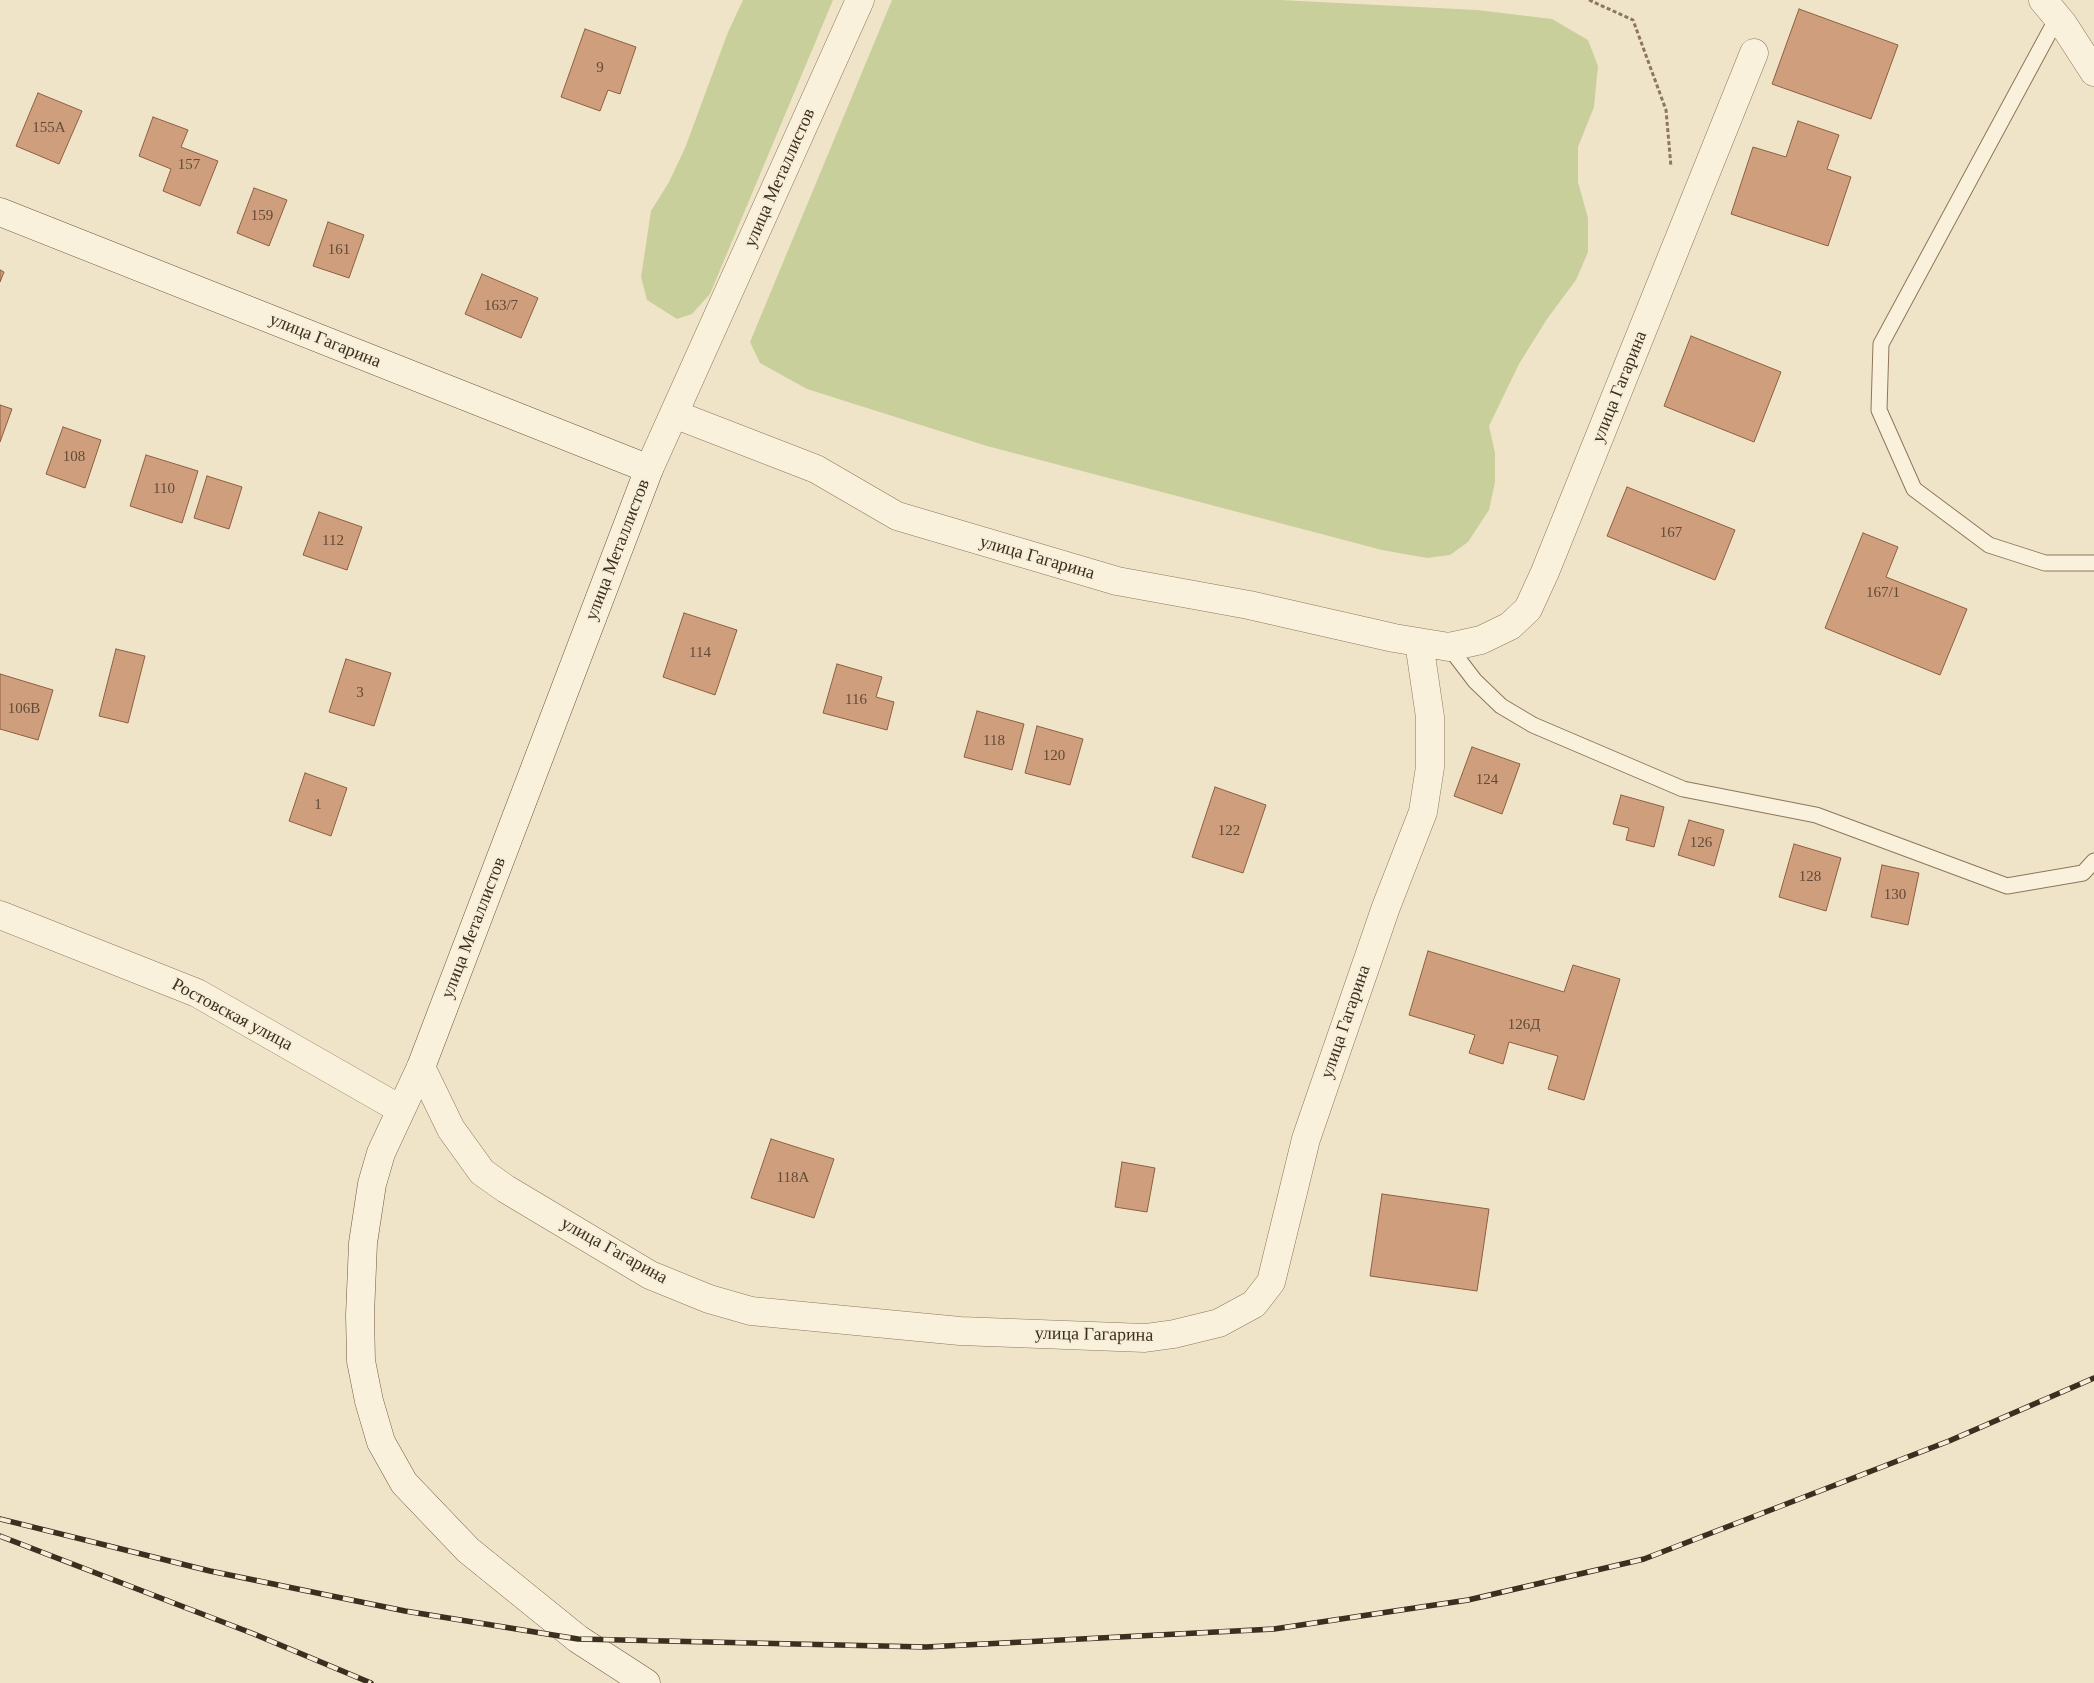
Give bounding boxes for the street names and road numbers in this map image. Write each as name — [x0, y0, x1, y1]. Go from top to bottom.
street label: улица Металлистов — [740, 105, 820, 251]
street label: улица Гагарина — [266, 309, 384, 373]
street label: улица Гагарина — [1588, 328, 1652, 446]
street label: улица Металлистов — [581, 476, 655, 624]
street label: улица Гагарина — [977, 531, 1097, 585]
street label: улица Металлистов — [437, 854, 511, 1002]
street label: улица Гагарина — [1316, 962, 1376, 1082]
street label: Ростовская улица — [168, 974, 296, 1056]
street label: улица Гагарина — [557, 1213, 671, 1289]
street label: улица Гагарина — [1035, 1323, 1153, 1347]

